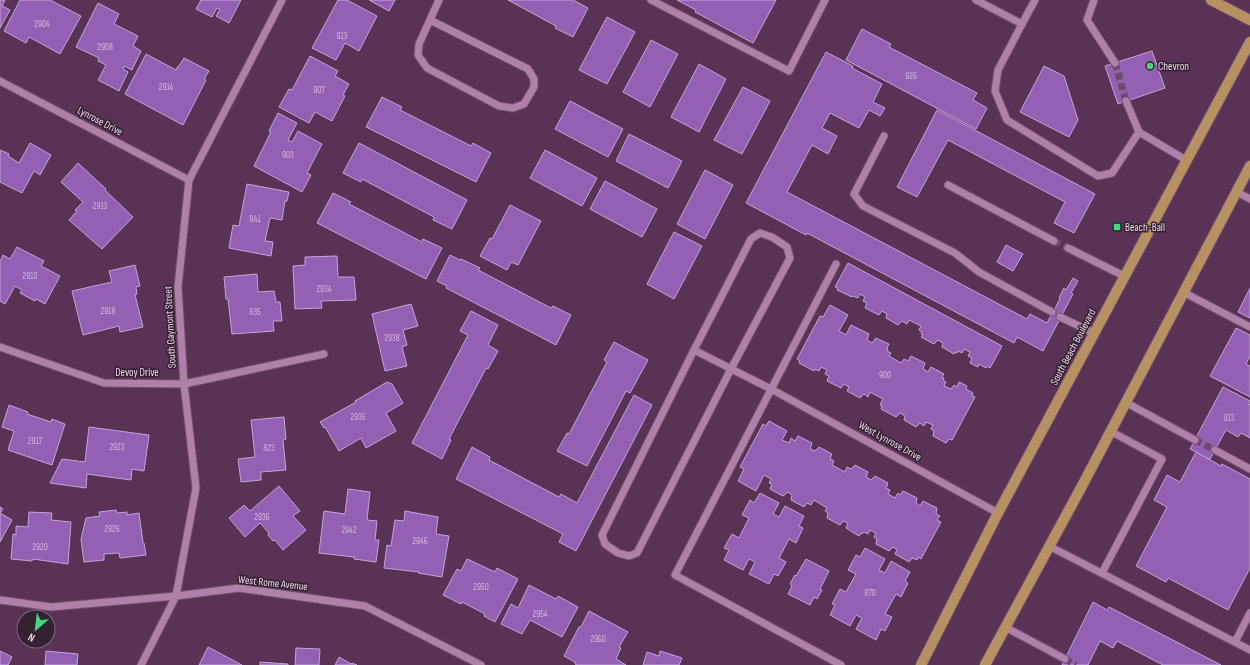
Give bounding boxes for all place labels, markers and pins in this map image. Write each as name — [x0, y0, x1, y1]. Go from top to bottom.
place label: Chevron — [1158, 60, 1189, 73]
marker: Chevron — [1145, 61, 1155, 71]
place label: Beach-Ball — [1125, 221, 1165, 234]
marker: Beach-Ball — [1112, 222, 1122, 232]

